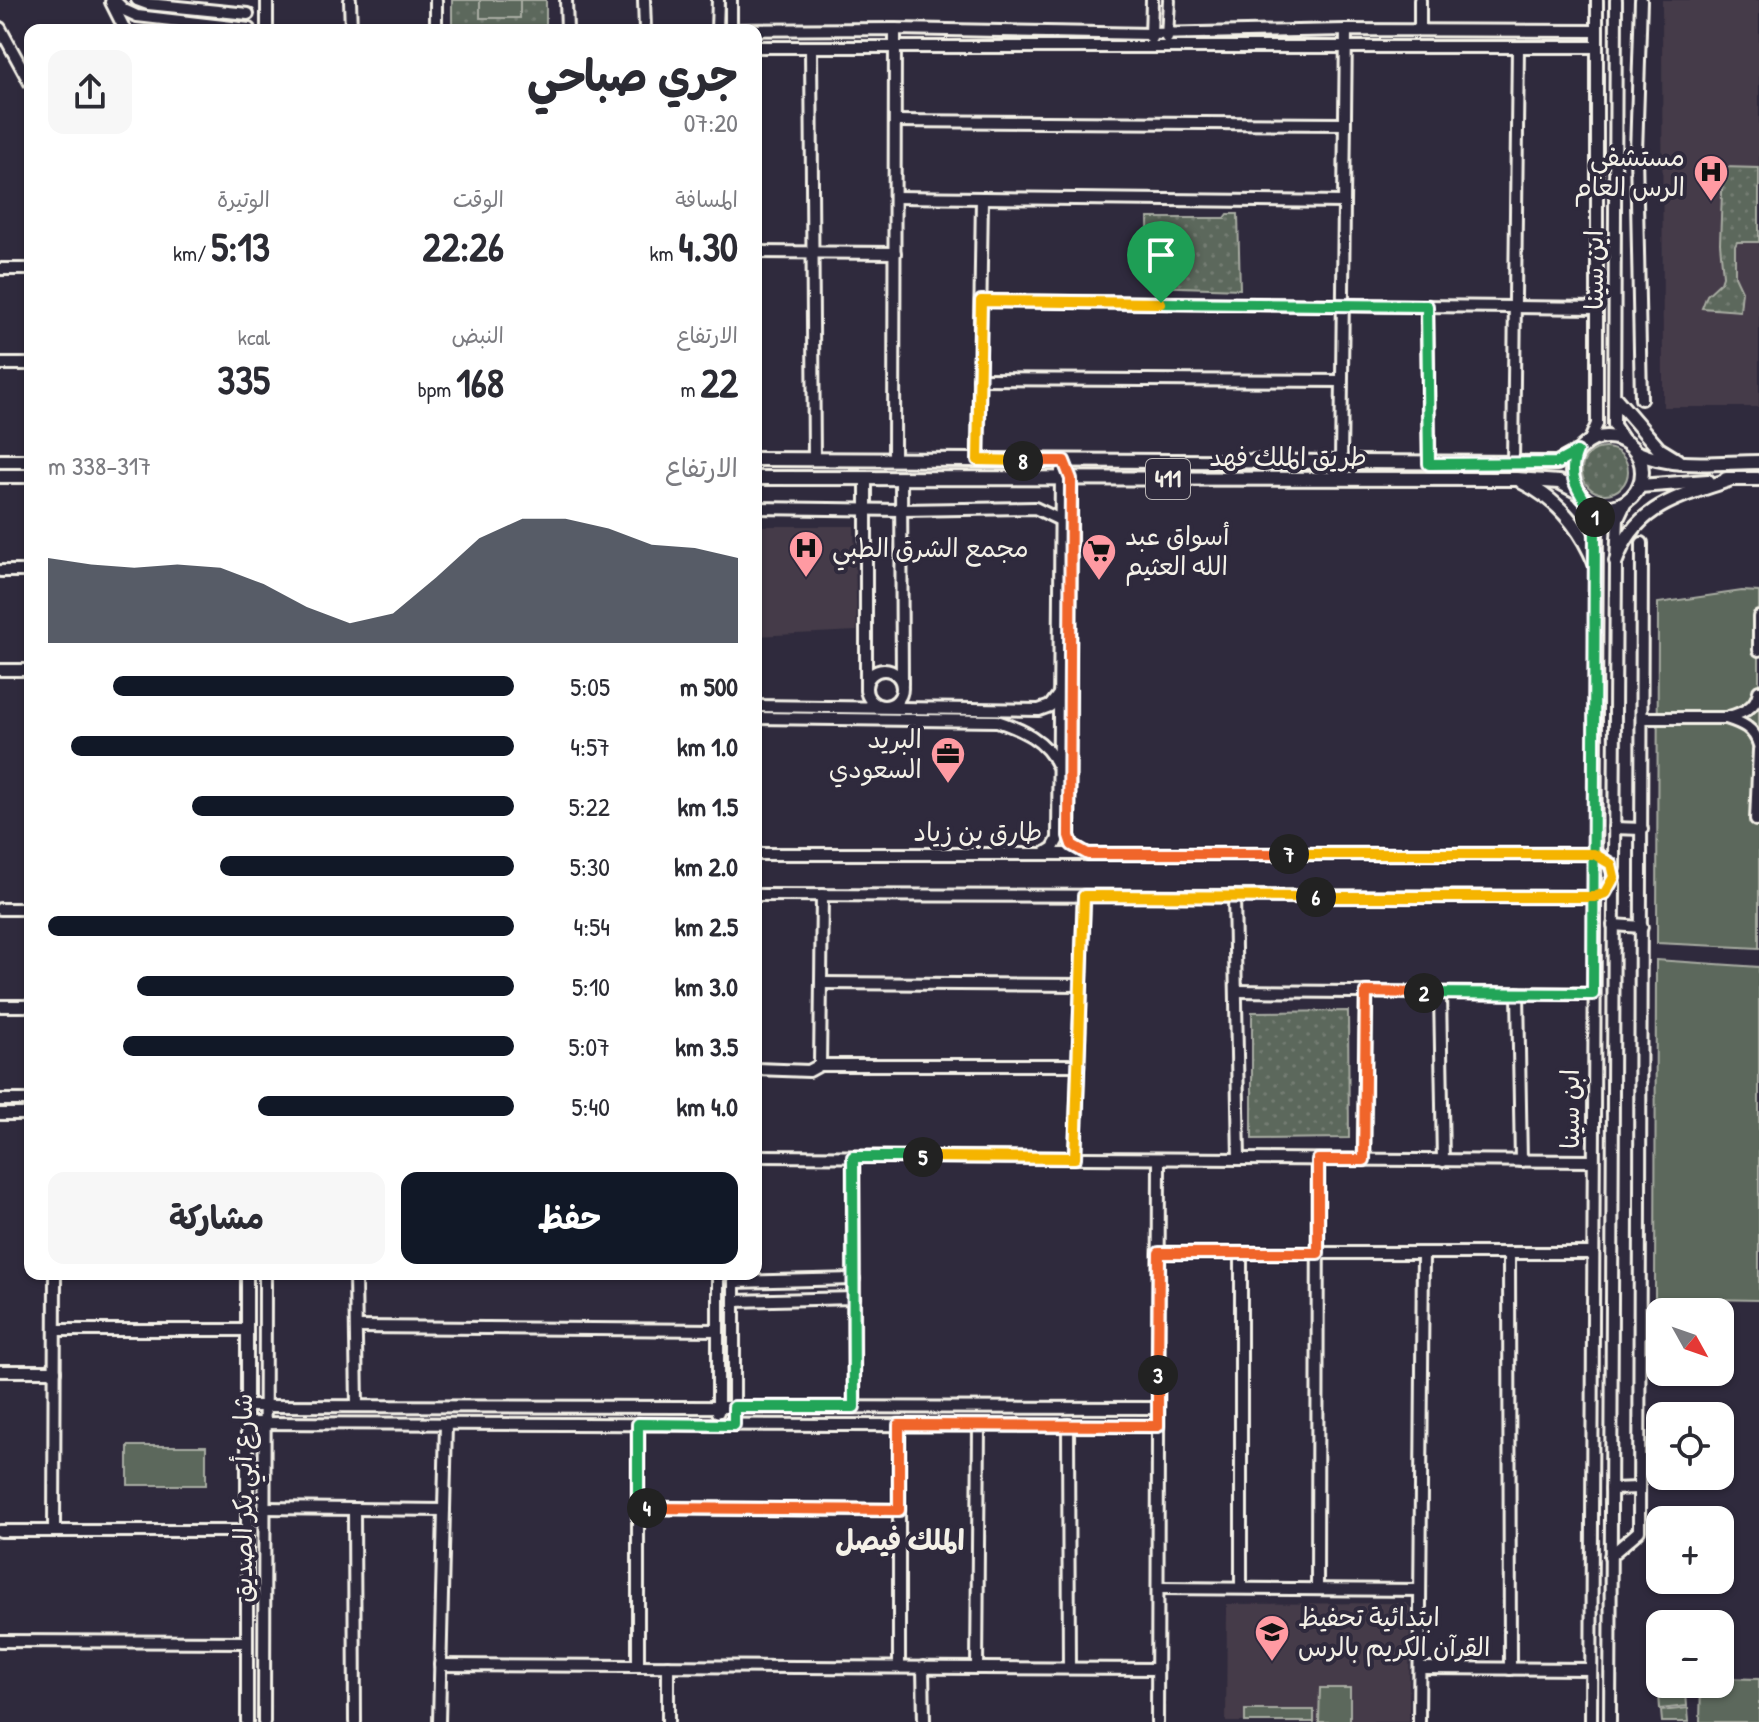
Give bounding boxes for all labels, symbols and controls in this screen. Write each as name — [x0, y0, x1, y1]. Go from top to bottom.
text: جري صباحي — [527, 45, 738, 105]
button: share — [48, 50, 132, 134]
text: 07:20 — [684, 105, 738, 140]
place label: مستشفي الرس العام — [1574, 139, 1685, 207]
hospital icon: مستشفي الرس العام — [1692, 153, 1730, 203]
text: الوتيرة — [217, 184, 270, 214]
text: الوقت — [453, 184, 504, 214]
text: المسافة — [675, 184, 738, 214]
text: 5:13 — [211, 219, 270, 273]
text: 22:26 — [423, 219, 504, 273]
text: 4.30 — [679, 219, 738, 273]
pin — [1127, 221, 1195, 303]
street label: ابن سينا — [1576, 230, 1611, 310]
icon: arrive — [1139, 233, 1183, 277]
text: /km — [173, 238, 211, 268]
text: km — [649, 238, 679, 268]
text: النبض — [451, 320, 504, 350]
text: الارتفاع — [676, 320, 738, 350]
text: kcal — [238, 322, 270, 352]
text: 335 — [217, 352, 270, 406]
text: 168 — [456, 355, 504, 409]
text: 22 — [701, 355, 738, 409]
text: bpm — [418, 374, 456, 404]
text: m — [681, 374, 701, 404]
street label: طريق الملك فهد — [1209, 439, 1367, 474]
pin: 8 — [1003, 441, 1043, 481]
text: 8 — [1018, 446, 1028, 476]
text: 317–338 m — [48, 448, 151, 483]
text: الارتفاع — [665, 450, 738, 485]
road number: 411 — [1146, 459, 1190, 499]
pin: 1 — [1575, 497, 1615, 537]
text: 1 — [1591, 502, 1599, 532]
place label: أسواق عبد الله العثيم — [1125, 518, 1230, 586]
hospital icon: مجمع الشرق الطبي — [787, 529, 825, 579]
place label: مجمع الشرق الطبي — [832, 530, 1029, 571]
supermarket icon: أسواق عبد الله العثيم — [1080, 532, 1118, 582]
text: 5:05 — [570, 669, 610, 704]
text: 500 m — [680, 669, 738, 704]
place label: البريد السعودي — [829, 721, 922, 788]
text: 4:57 — [570, 729, 610, 764]
text: 1.0 km — [677, 729, 738, 764]
office icon: البريد السعودي — [929, 735, 967, 785]
text: 5:22 — [569, 789, 610, 824]
text: 1.5 km — [678, 789, 738, 824]
street label: طارق بن زياد — [914, 814, 1042, 849]
pin: 7 — [1269, 834, 1309, 874]
text: 7 — [1284, 839, 1294, 869]
text: 5:30 — [570, 849, 610, 884]
text: 2.0 km — [674, 849, 738, 884]
pin: 6 — [1296, 877, 1336, 917]
text: 6 — [1312, 882, 1320, 912]
text: 4:54 — [573, 909, 610, 944]
text: 2.5 km — [675, 909, 738, 944]
text: 5:10 — [572, 969, 610, 1004]
text: 3.0 km — [675, 969, 738, 1004]
pin: 2 — [1404, 973, 1444, 1013]
text: 2 — [1419, 978, 1429, 1008]
text: 5:07 — [568, 1029, 610, 1064]
text: 3.5 km — [675, 1029, 738, 1064]
street label: ابن سينا — [1552, 1069, 1587, 1149]
text: 5:40 — [572, 1089, 610, 1124]
text: 4.0 km — [677, 1089, 738, 1124]
pin: 5 — [903, 1137, 943, 1177]
text: 5 — [918, 1142, 928, 1172]
button: مشاركة — [48, 1172, 385, 1264]
button: حفظ — [401, 1172, 738, 1264]
north arrow — [1646, 1298, 1734, 1386]
map controls — [1646, 1298, 1734, 1698]
pin: 3 — [1138, 1355, 1178, 1395]
text: 3 — [1153, 1360, 1163, 1390]
street label: شارع أبي بكر الصديق — [225, 1393, 266, 1603]
button: locate — [1646, 1402, 1734, 1490]
pin: 4 — [627, 1488, 667, 1528]
text: 4 — [643, 1493, 651, 1523]
button: + — [1646, 1506, 1734, 1594]
district label: الملك فيصل — [835, 1521, 965, 1559]
place label: ابتدائية تحفيظ القرآن الكريم بالرس — [1298, 1599, 1490, 1667]
button: − — [1646, 1610, 1734, 1698]
school or university icon: ابتدائية تحفيظ القرآن الكريم بالرس — [1253, 1613, 1291, 1663]

